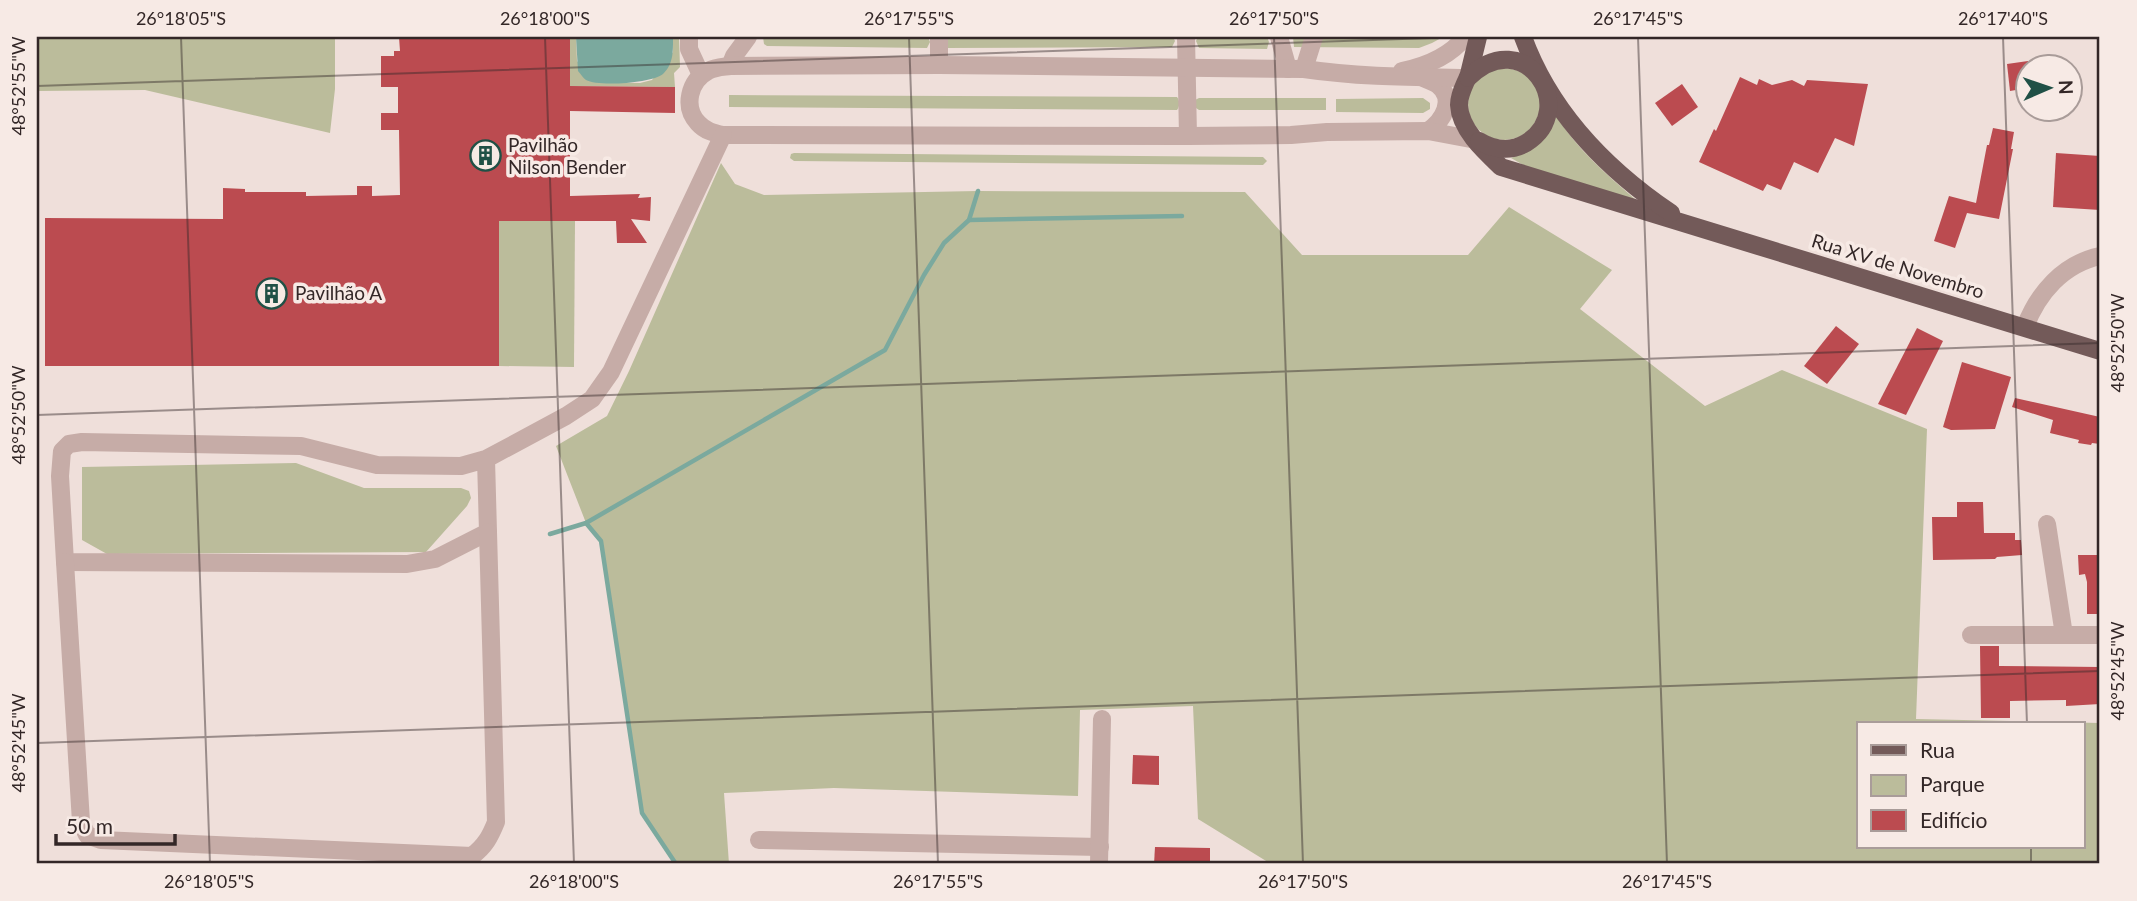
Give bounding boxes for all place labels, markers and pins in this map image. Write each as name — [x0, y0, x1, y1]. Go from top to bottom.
place label: Pavilhão Nilson Bender — [508, 133, 626, 178]
building icon: Pavilhão Nilson Bender — [468, 139, 502, 173]
building icon: Pavilhão A — [255, 276, 289, 310]
place label: Pavilhão A — [295, 281, 382, 304]

